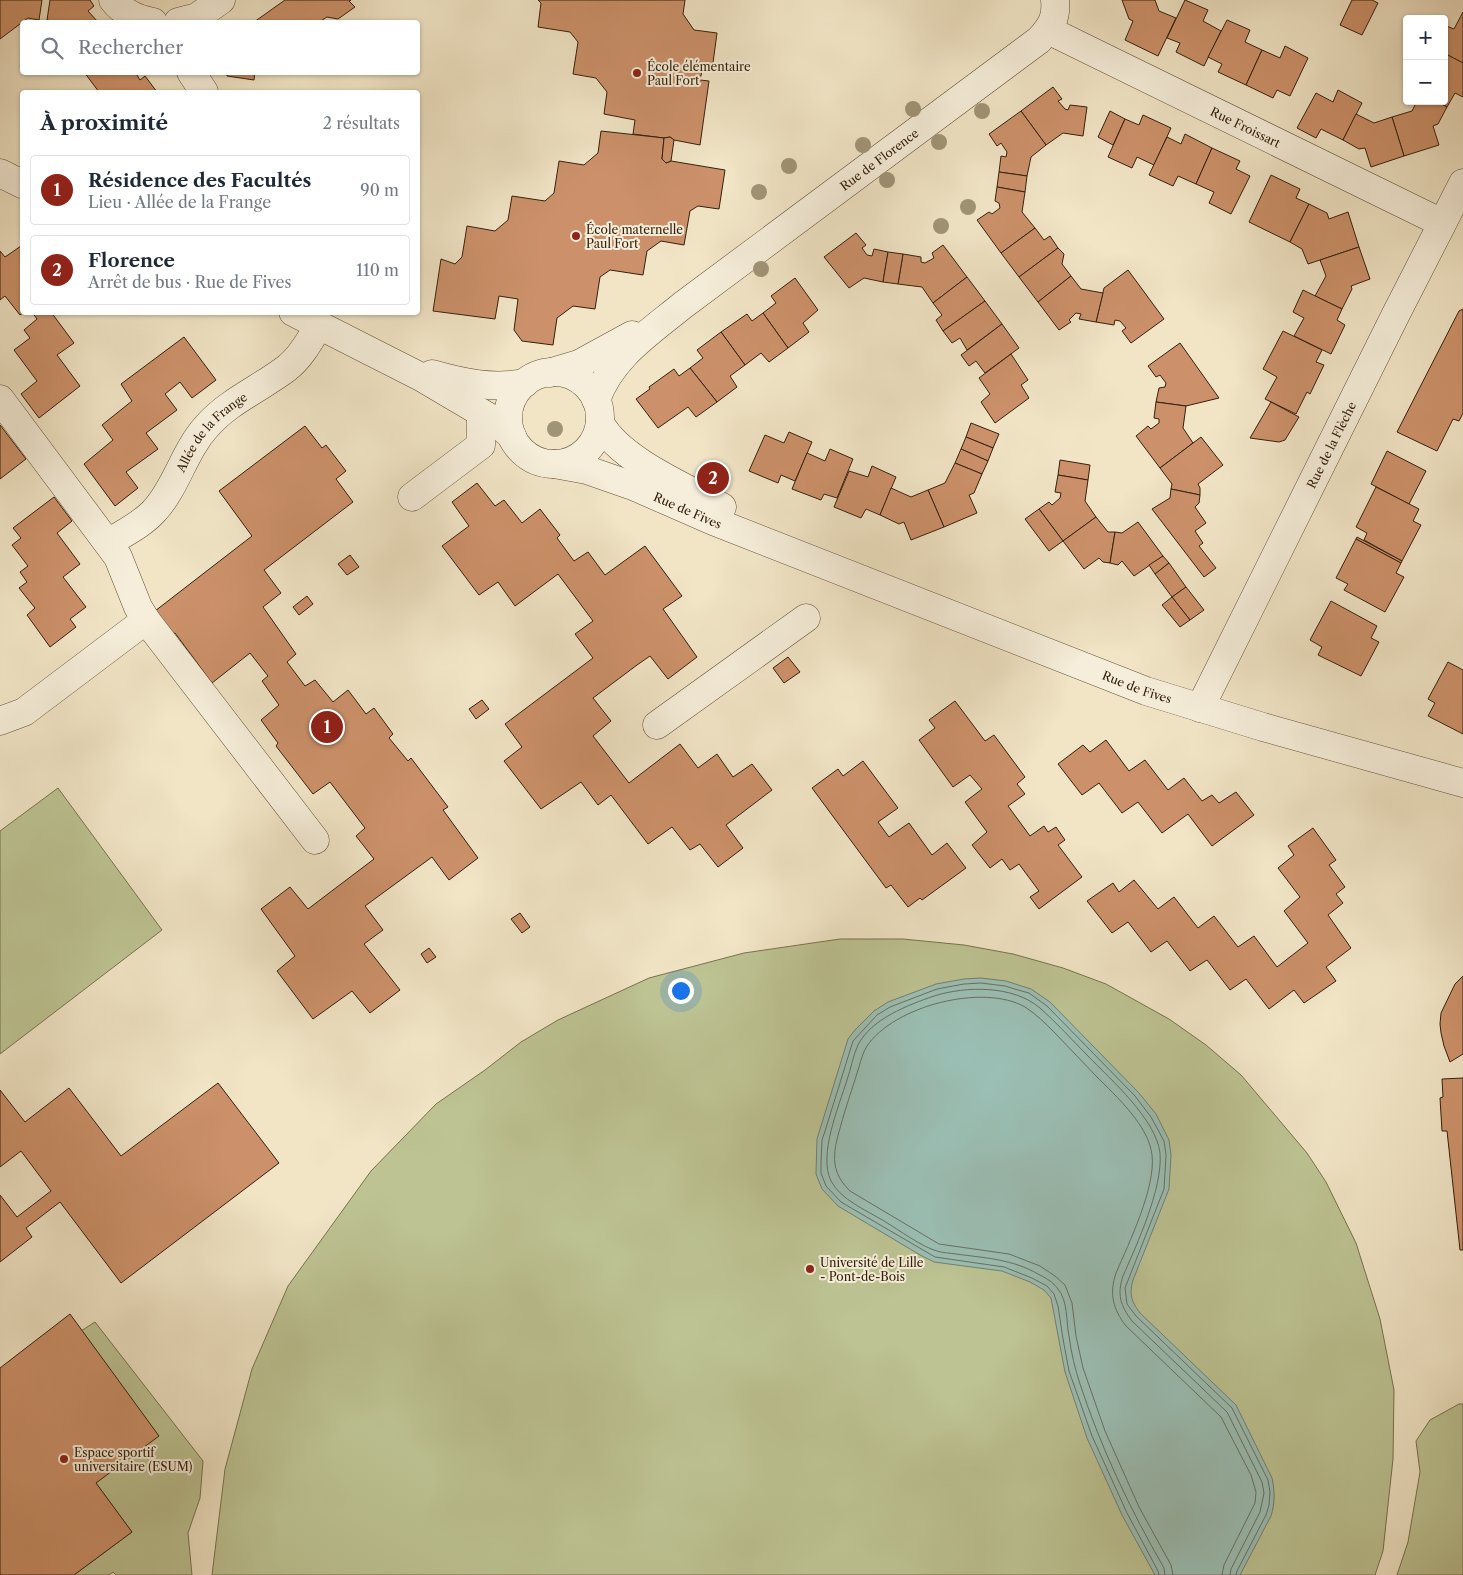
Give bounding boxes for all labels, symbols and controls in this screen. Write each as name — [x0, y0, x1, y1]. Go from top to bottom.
map controls — [1403, 15, 1448, 105]
button: + — [1403, 15, 1448, 60]
search box — [20, 20, 420, 75]
icon: search — [38, 34, 66, 62]
text: Rechercher — [78, 36, 183, 59]
place label: École élémentaire Paul Fort — [647, 58, 751, 88]
button: − — [1403, 60, 1448, 105]
marker: École élémentaire Paul Fort — [631, 67, 643, 79]
street label: Rue Froissart — [1208, 103, 1284, 151]
text: À proximité — [40, 110, 168, 135]
text: 2 résultats — [323, 113, 400, 133]
street label: Rue de Florence — [837, 125, 921, 193]
text: Résidence des Facultés — [88, 169, 311, 192]
text: 1 — [53, 180, 61, 200]
text: 90 m — [360, 180, 399, 200]
text: Lieu · Allée de la Frange — [88, 192, 271, 212]
place label: École maternelle Paul Fort — [586, 221, 683, 251]
marker: École maternelle Paul Fort — [570, 230, 582, 242]
text: Florence — [88, 249, 175, 272]
text: 2 — [52, 260, 62, 280]
text: 110 m — [356, 260, 399, 280]
text: Arrêt de bus · Rue de Fives — [88, 272, 291, 292]
street label: Allée de la Frange — [172, 389, 250, 475]
street label: Rue de la Flèche — [1303, 399, 1359, 491]
pin: 2 — [697, 459, 729, 497]
street label: Rue de Fives — [651, 488, 724, 531]
street label: Rue de Fives — [1100, 667, 1174, 706]
pin: 1 — [311, 708, 343, 746]
your location — [668, 978, 694, 1004]
place label: Université de Lille - Pont-de-Bois — [820, 1255, 924, 1284]
marker: Université de Lille - Pont-de-Bois — [804, 1263, 816, 1275]
place label: Espace sportif universitaire (ESUM) — [74, 1445, 193, 1474]
marker: Espace sportif universitaire (ESUM) — [58, 1453, 70, 1465]

